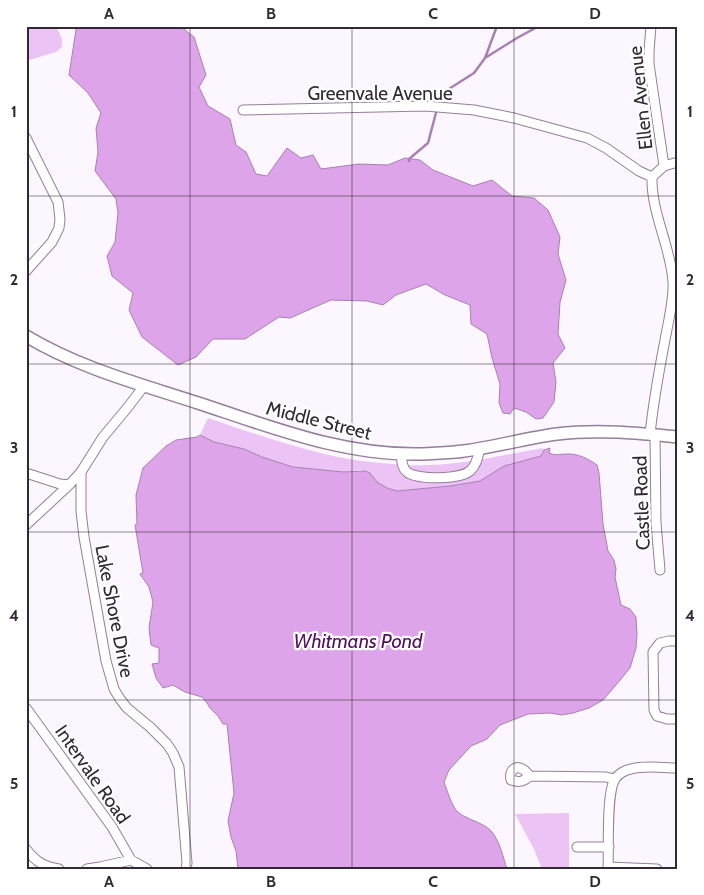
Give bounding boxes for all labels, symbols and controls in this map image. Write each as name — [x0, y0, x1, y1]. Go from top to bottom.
text: A — [104, 4, 114, 23]
text: B — [266, 4, 276, 23]
text: C — [428, 4, 438, 23]
text: D — [589, 4, 601, 23]
street label: Ellen Avenue — [624, 45, 657, 151]
street label: Greenvale Avenue — [307, 82, 453, 105]
text: 1 — [11, 102, 17, 121]
text: 1 — [687, 102, 693, 121]
text: 2 — [10, 270, 18, 289]
text: 2 — [686, 270, 694, 289]
street label: Middle Street — [264, 396, 374, 445]
text: 3 — [10, 438, 18, 457]
text: 3 — [686, 438, 694, 457]
street label: Castle Road — [628, 455, 655, 551]
street label: Lake Shore Drive — [90, 543, 139, 680]
text: 4 — [9, 606, 19, 625]
text: 4 — [685, 606, 695, 625]
water label: Whitmans Pond — [294, 629, 423, 653]
street label: Intervale Road — [50, 721, 135, 828]
text: 5 — [10, 774, 18, 793]
text: 5 — [686, 774, 694, 793]
text: A — [104, 872, 114, 891]
text: B — [266, 872, 276, 891]
text: C — [428, 872, 438, 891]
text: D — [589, 872, 601, 891]

